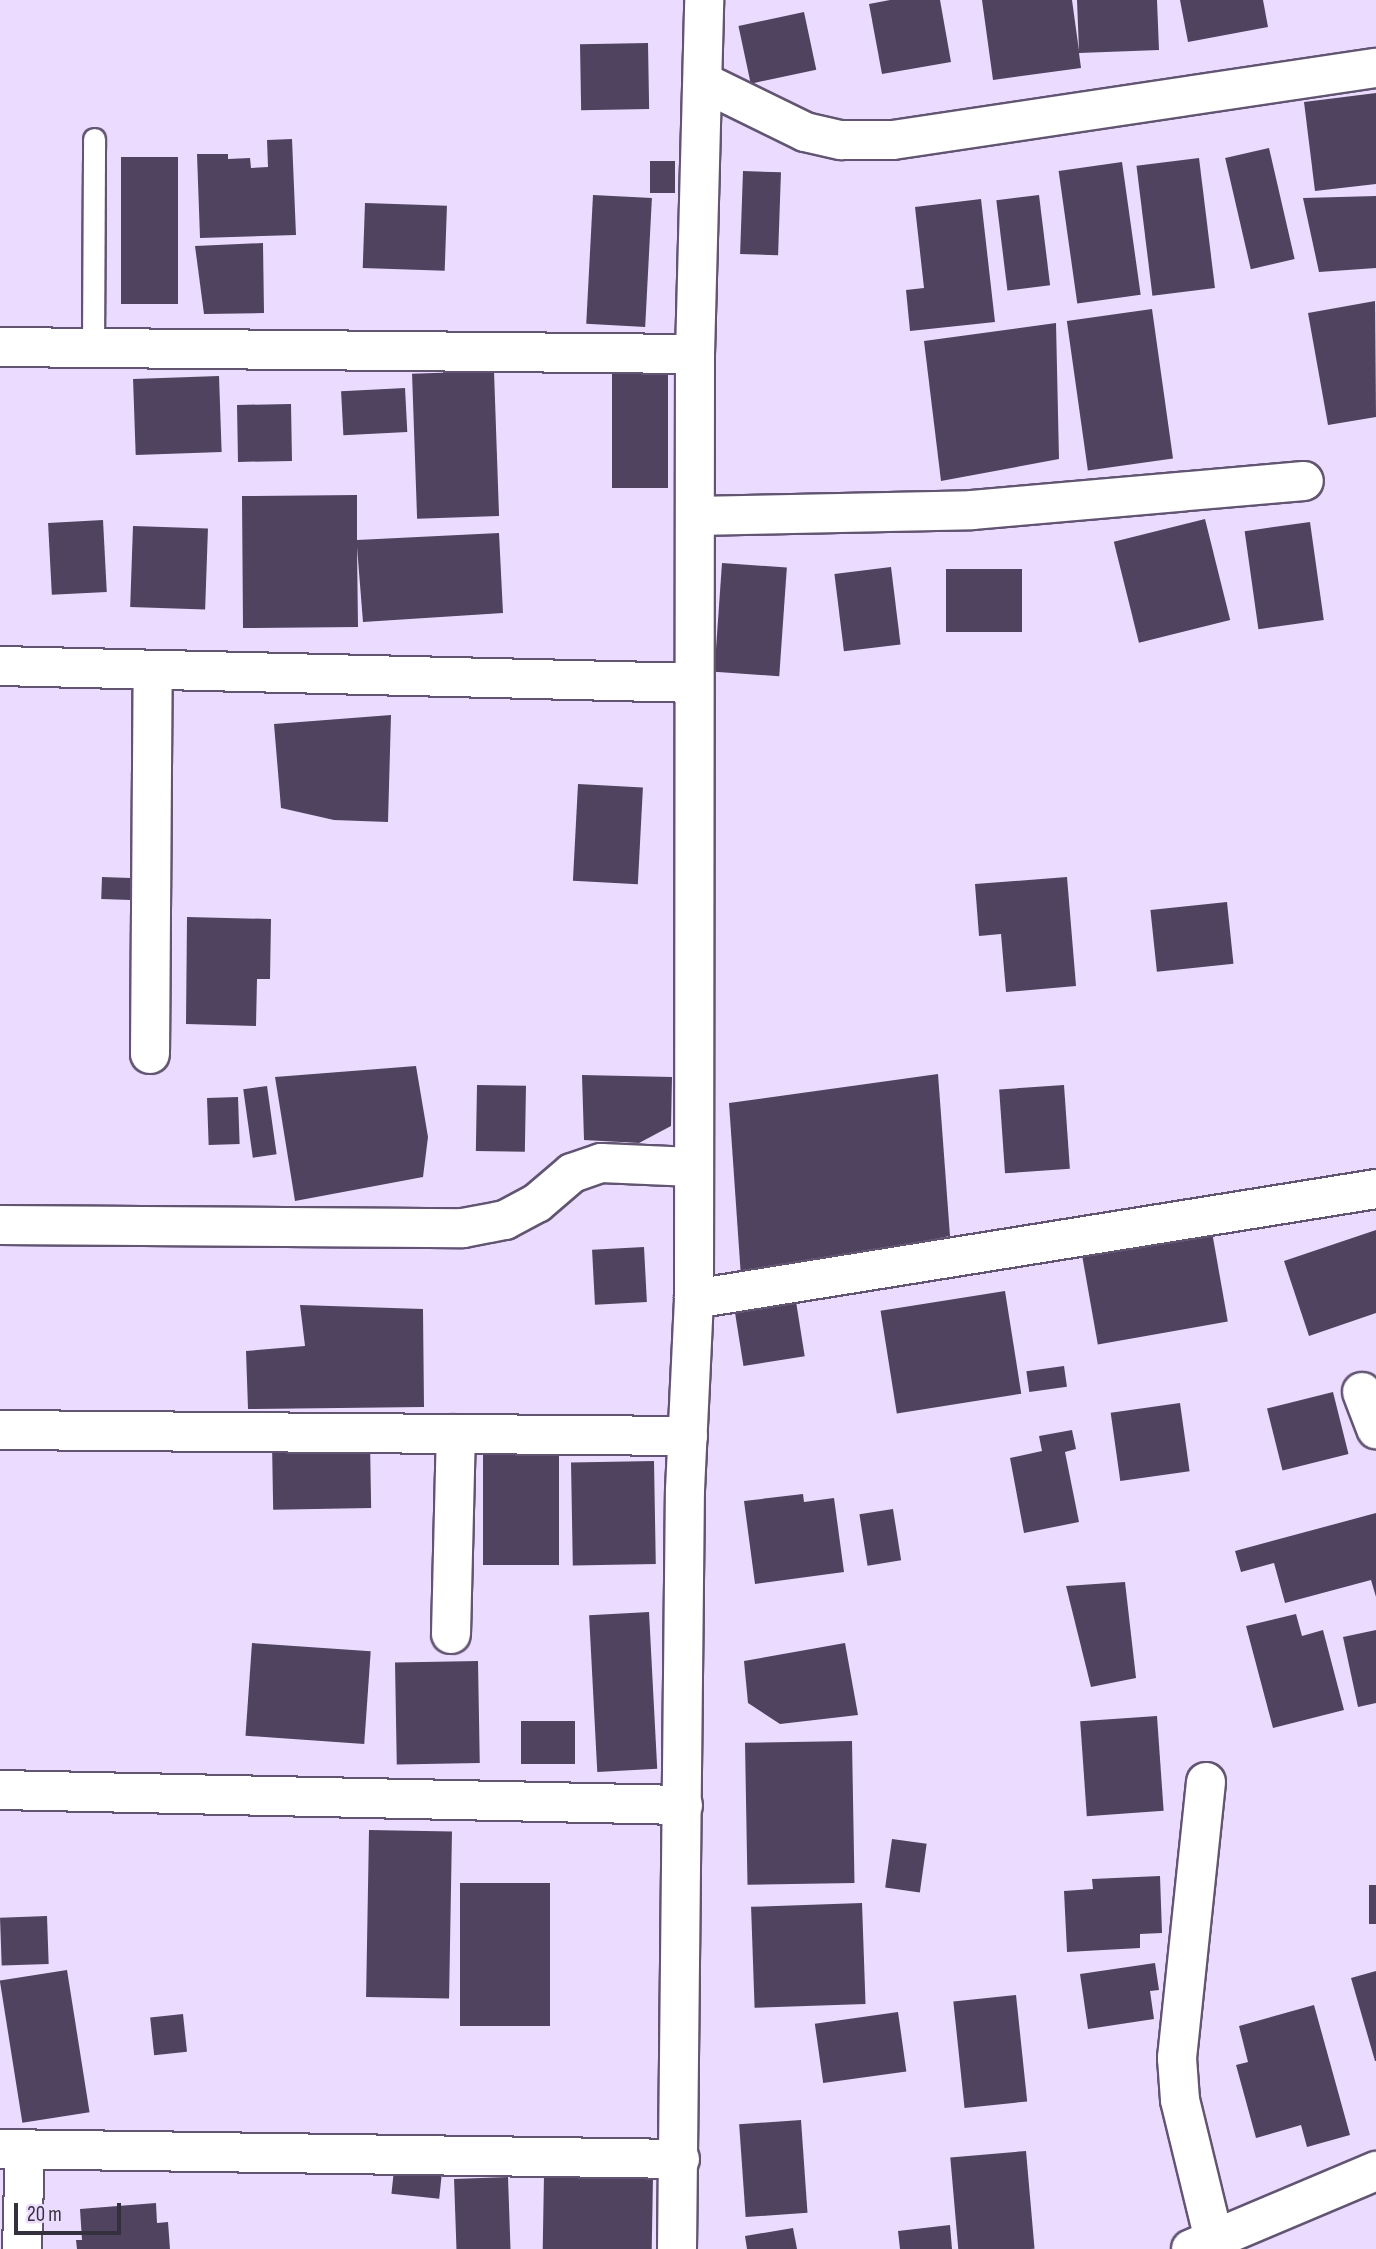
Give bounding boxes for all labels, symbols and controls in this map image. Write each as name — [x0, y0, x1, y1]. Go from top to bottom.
scale bar — [18, 2190, 124, 2234]
text: 20 m — [27, 2202, 62, 2227]

